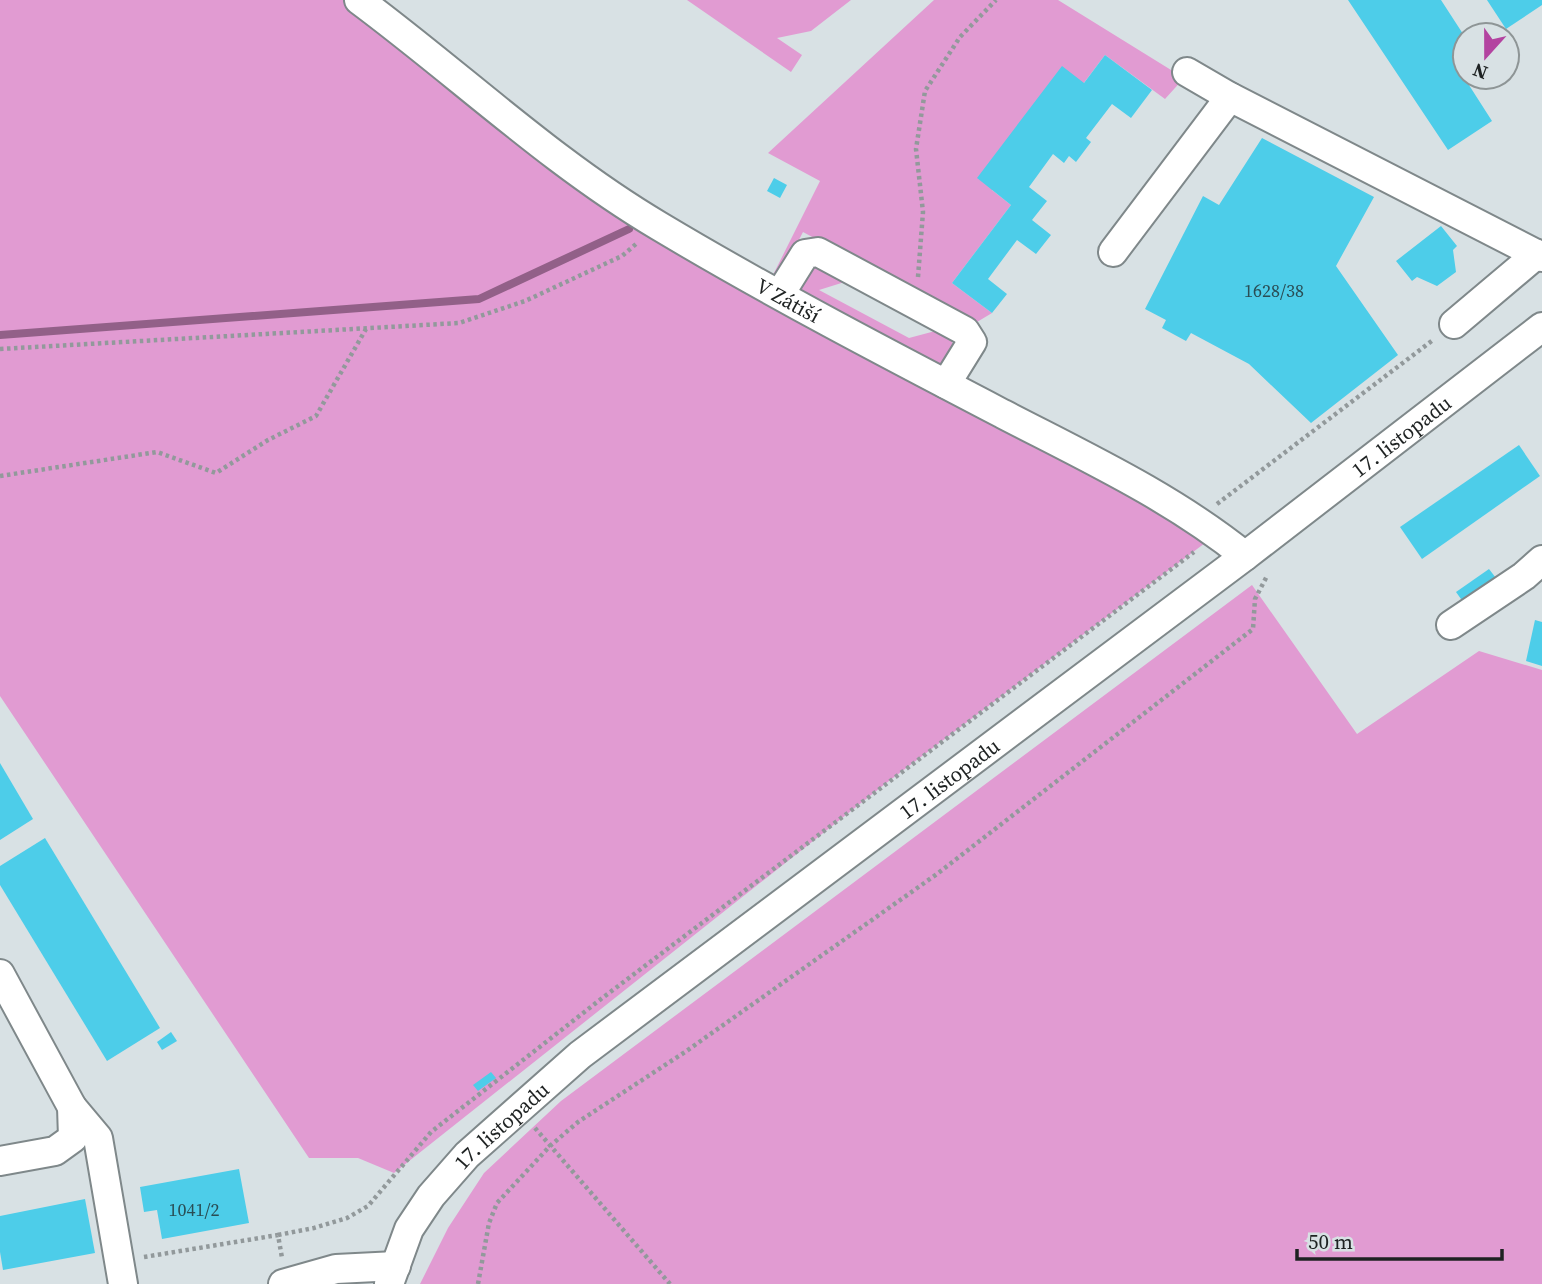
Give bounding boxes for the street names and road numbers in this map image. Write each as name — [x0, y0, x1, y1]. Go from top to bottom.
street label: V Zátiší — [751, 271, 826, 329]
street label: 17. listopadu — [1345, 388, 1457, 484]
street label: 17. listopadu — [893, 731, 1005, 825]
street label: 17. listopadu — [447, 1075, 555, 1175]

